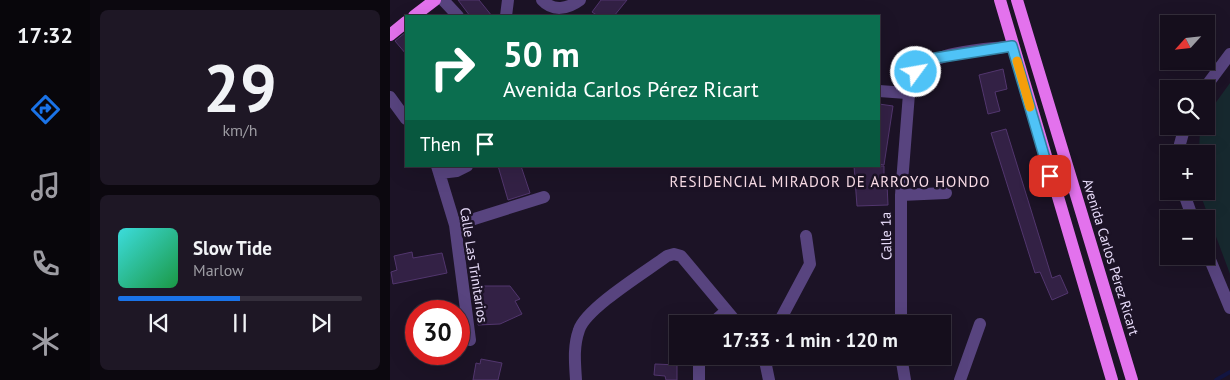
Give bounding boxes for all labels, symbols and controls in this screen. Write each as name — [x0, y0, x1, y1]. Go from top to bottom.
north arrow — [1160, 15, 1215, 70]
map controls — [1160, 15, 1215, 265]
text: 17:32 — [17, 21, 73, 49]
text: 50 m — [503, 31, 580, 77]
icon: right — [420, 35, 485, 100]
text: 29 — [203, 45, 277, 129]
position arrow — [889, 45, 941, 97]
text: Avenida Carlos Pérez Ricart — [503, 75, 759, 103]
button: search — [1160, 80, 1215, 135]
icon: directions — [28, 92, 63, 127]
text: km/h — [222, 120, 258, 140]
icon: arrive — [471, 130, 499, 158]
text: Then — [420, 132, 461, 156]
button: + — [1160, 145, 1215, 200]
pin — [1029, 155, 1071, 197]
icon: arrive — [1036, 162, 1064, 190]
icon: music — [28, 169, 63, 204]
district label: RESIDENCIAL MIRADOR DE ARROYO HONDO — [669, 172, 991, 191]
street label: Avenida Carlos Pérez Ricart — [1079, 177, 1143, 338]
street label: Calle Las Trinitarios — [456, 206, 492, 324]
button: − — [1160, 210, 1215, 265]
street label: Calle 1a — [877, 212, 895, 260]
text: Slow Tide — [193, 236, 272, 260]
icon: phone — [28, 246, 63, 281]
text: Marlow — [193, 260, 244, 280]
speed limit sign: 30 — [405, 300, 470, 365]
icon: previous — [145, 309, 173, 337]
icon: pause — [226, 309, 254, 337]
icon: next — [307, 309, 335, 337]
icon: climate — [28, 324, 63, 359]
text: 17:33 · 1 min · 120 m — [722, 328, 898, 352]

